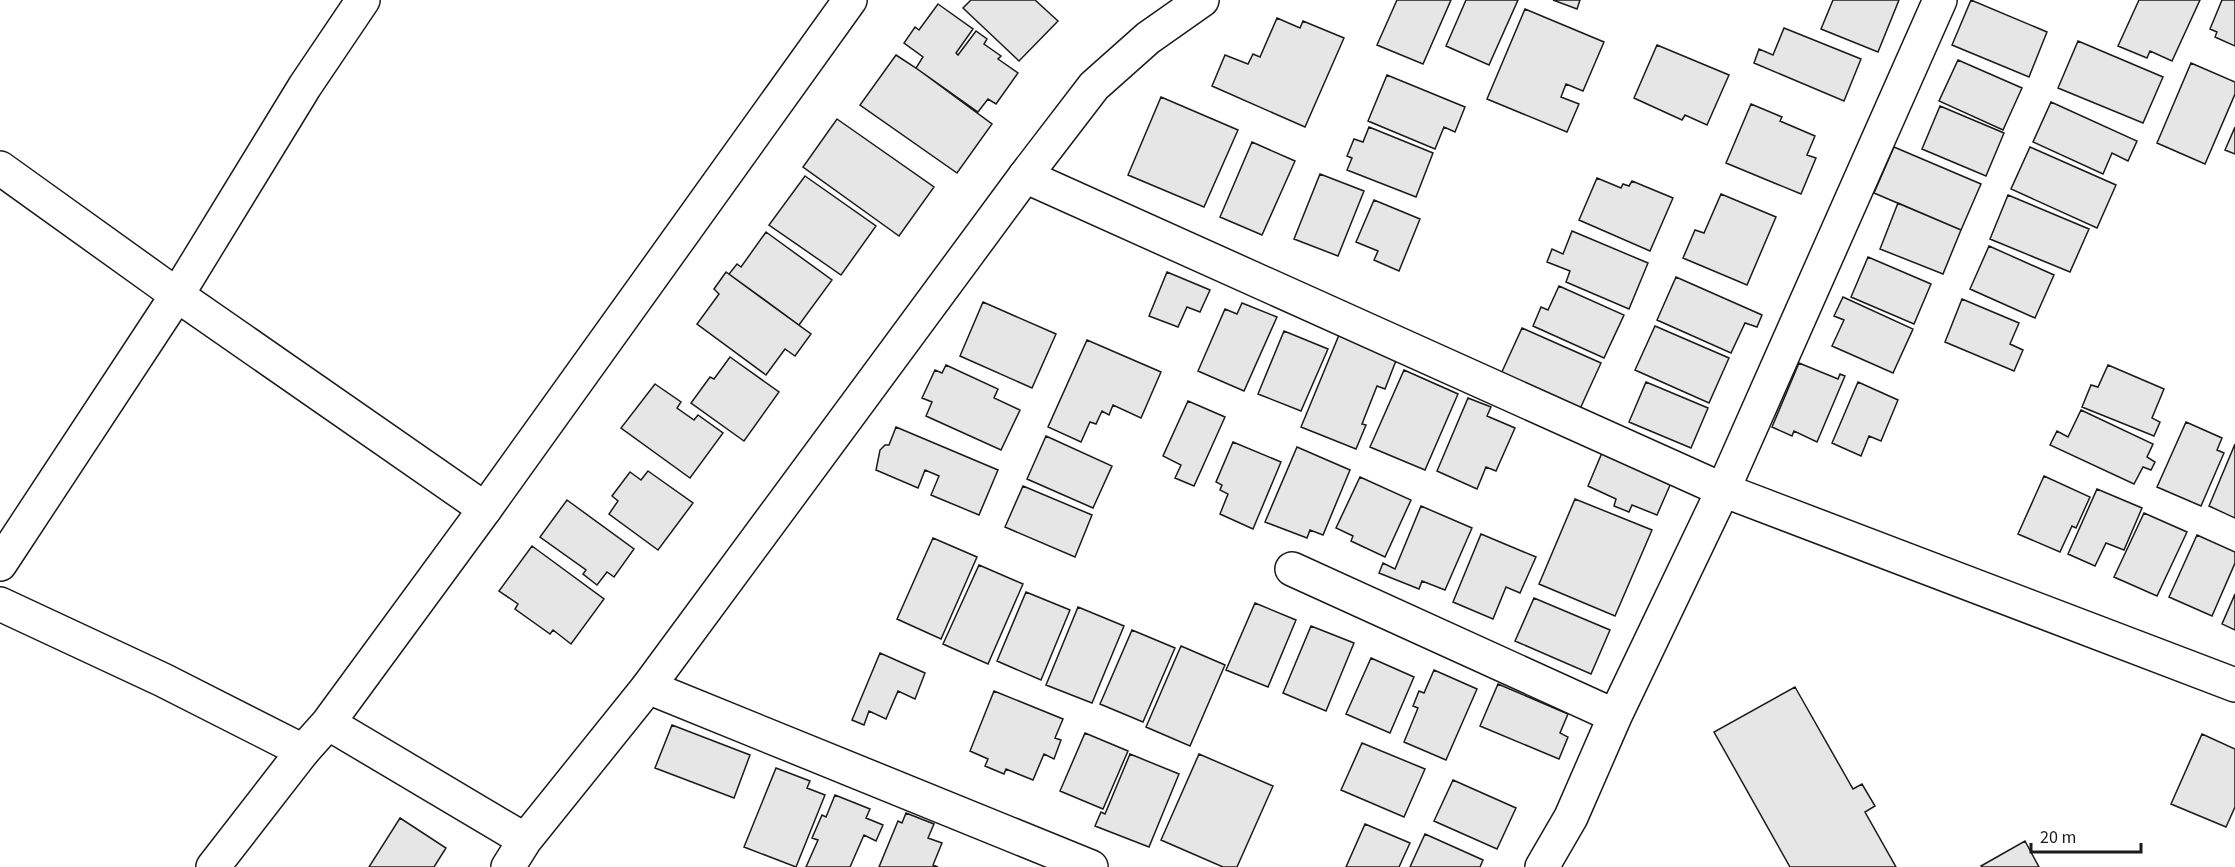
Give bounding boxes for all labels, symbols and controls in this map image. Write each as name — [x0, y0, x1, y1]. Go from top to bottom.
scale bar — [2031, 816, 2140, 854]
text: 20 m — [2040, 825, 2076, 850]

